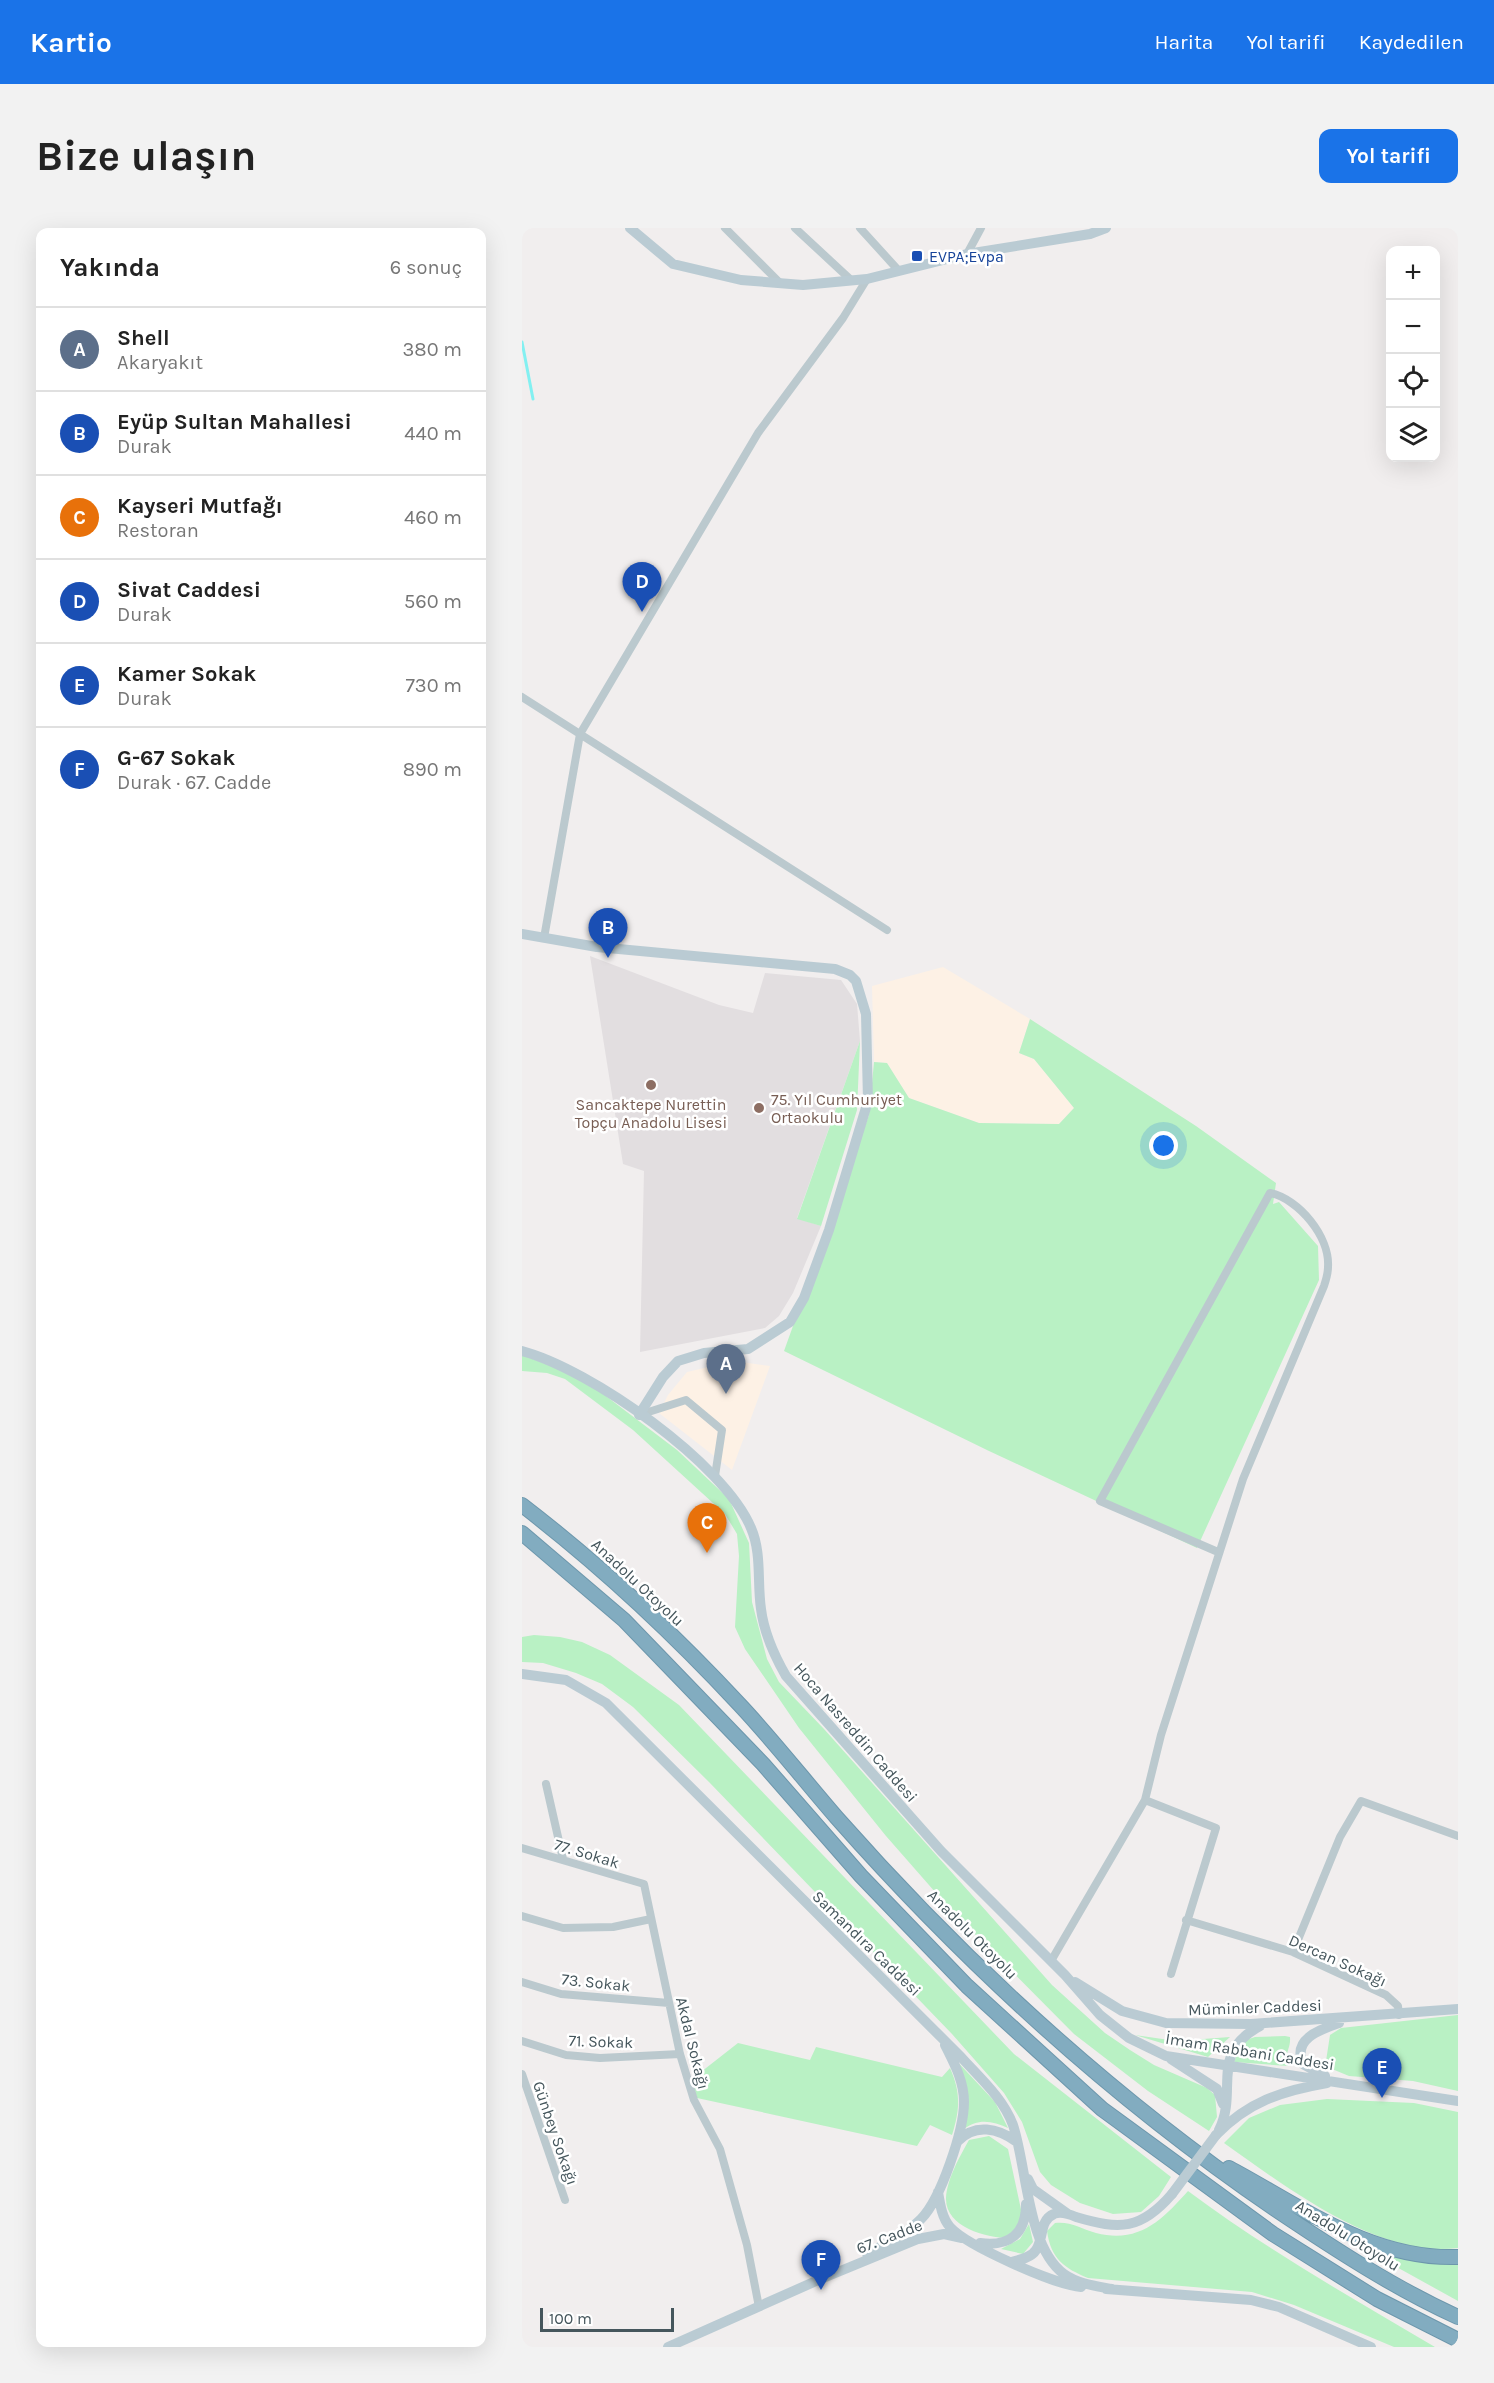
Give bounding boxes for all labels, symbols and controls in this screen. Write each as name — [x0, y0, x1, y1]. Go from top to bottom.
text: Kartio — [30, 26, 112, 59]
text: Harita — [1154, 30, 1213, 54]
text: Yol tarifi — [1246, 30, 1326, 54]
text: Kaydedilen — [1359, 30, 1464, 54]
button: Yol tarifi — [1319, 129, 1458, 183]
text: Bize ulaşın — [36, 131, 256, 181]
map controls — [1386, 246, 1440, 462]
button: + — [1386, 246, 1440, 300]
place label: EVPA;Evpa — [929, 247, 1004, 266]
marker: EVPA;Evpa — [910, 249, 924, 263]
text: Yakında — [60, 252, 160, 283]
text: 6 sonuç — [390, 256, 462, 279]
button: − — [1386, 300, 1440, 354]
text: Shell — [117, 325, 170, 351]
text: A — [73, 338, 86, 361]
text: 380 m — [403, 338, 462, 361]
text: Akaryakıt — [117, 351, 203, 374]
button: locate — [1386, 354, 1440, 408]
button: layers — [1386, 408, 1440, 462]
text: Eyüp Sultan Mahallesi — [117, 409, 352, 435]
text: B — [73, 422, 86, 445]
text: 440 m — [404, 422, 462, 445]
text: Durak — [117, 435, 172, 458]
text: Kayseri Mutfağı — [117, 493, 283, 519]
text: C — [73, 506, 86, 529]
text: 460 m — [404, 506, 462, 529]
text: Restoran — [117, 519, 199, 542]
pin: D — [622, 562, 662, 612]
text: Sivat Caddesi — [117, 577, 261, 603]
text: D — [73, 590, 86, 613]
text: 560 m — [404, 590, 462, 613]
text: Durak — [117, 603, 172, 626]
text: Kamer Sokak — [117, 661, 256, 687]
text: E — [74, 674, 85, 697]
text: 730 m — [405, 674, 462, 697]
text: Durak — [117, 687, 172, 710]
text: G-67 Sokak — [117, 745, 235, 771]
text: F — [74, 758, 85, 781]
text: 890 m — [403, 758, 462, 781]
text: Durak · 67. Cadde — [117, 771, 271, 794]
pin: B — [588, 908, 628, 958]
marker: Sancaktepe Nurettin Topçu Anadolu Lisesi — [644, 1078, 658, 1092]
place label: 75. Yıl Cumhuriyet Ortaokulu — [771, 1090, 902, 1127]
place label: Sancaktepe Nurettin Topçu Anadolu Lisesi — [575, 1095, 727, 1132]
marker: 75. Yıl Cumhuriyet Ortaokulu — [752, 1101, 766, 1115]
your location — [1149, 1131, 1178, 1160]
pin: A — [706, 1344, 746, 1394]
pin: C — [688, 1504, 726, 1553]
street label: Anadolu Otoyolu — [588, 1535, 688, 1630]
street label: Hoca Nasreddin Caddesi — [790, 1659, 921, 1806]
street label: 77. Sokak — [552, 1835, 622, 1872]
street label: Anadolu Otoyolu — [924, 1885, 1022, 1983]
street label: Samandıra Caddesi — [808, 1887, 925, 2000]
street label: Dercan Sokağı — [1286, 1930, 1390, 1991]
street label: 73. Sokak — [561, 1969, 631, 1996]
street label: Akdal Sokağı — [672, 1995, 713, 2091]
street label: Müminler Caddesi — [1188, 1996, 1322, 2019]
street label: İmam Rabbani Caddesi — [1164, 2029, 1336, 2074]
street label: 71. Sokak — [568, 2031, 634, 2052]
pin: E — [1362, 2048, 1402, 2098]
street label: Günbey Sokağı — [529, 2079, 582, 2188]
street label: Anadolu Otoyolu — [1292, 2196, 1403, 2275]
street label: 67. Cadde — [854, 2215, 925, 2258]
pin: F — [802, 2240, 840, 2290]
scale bar — [540, 2305, 674, 2332]
text: 100 m — [549, 2309, 592, 2328]

